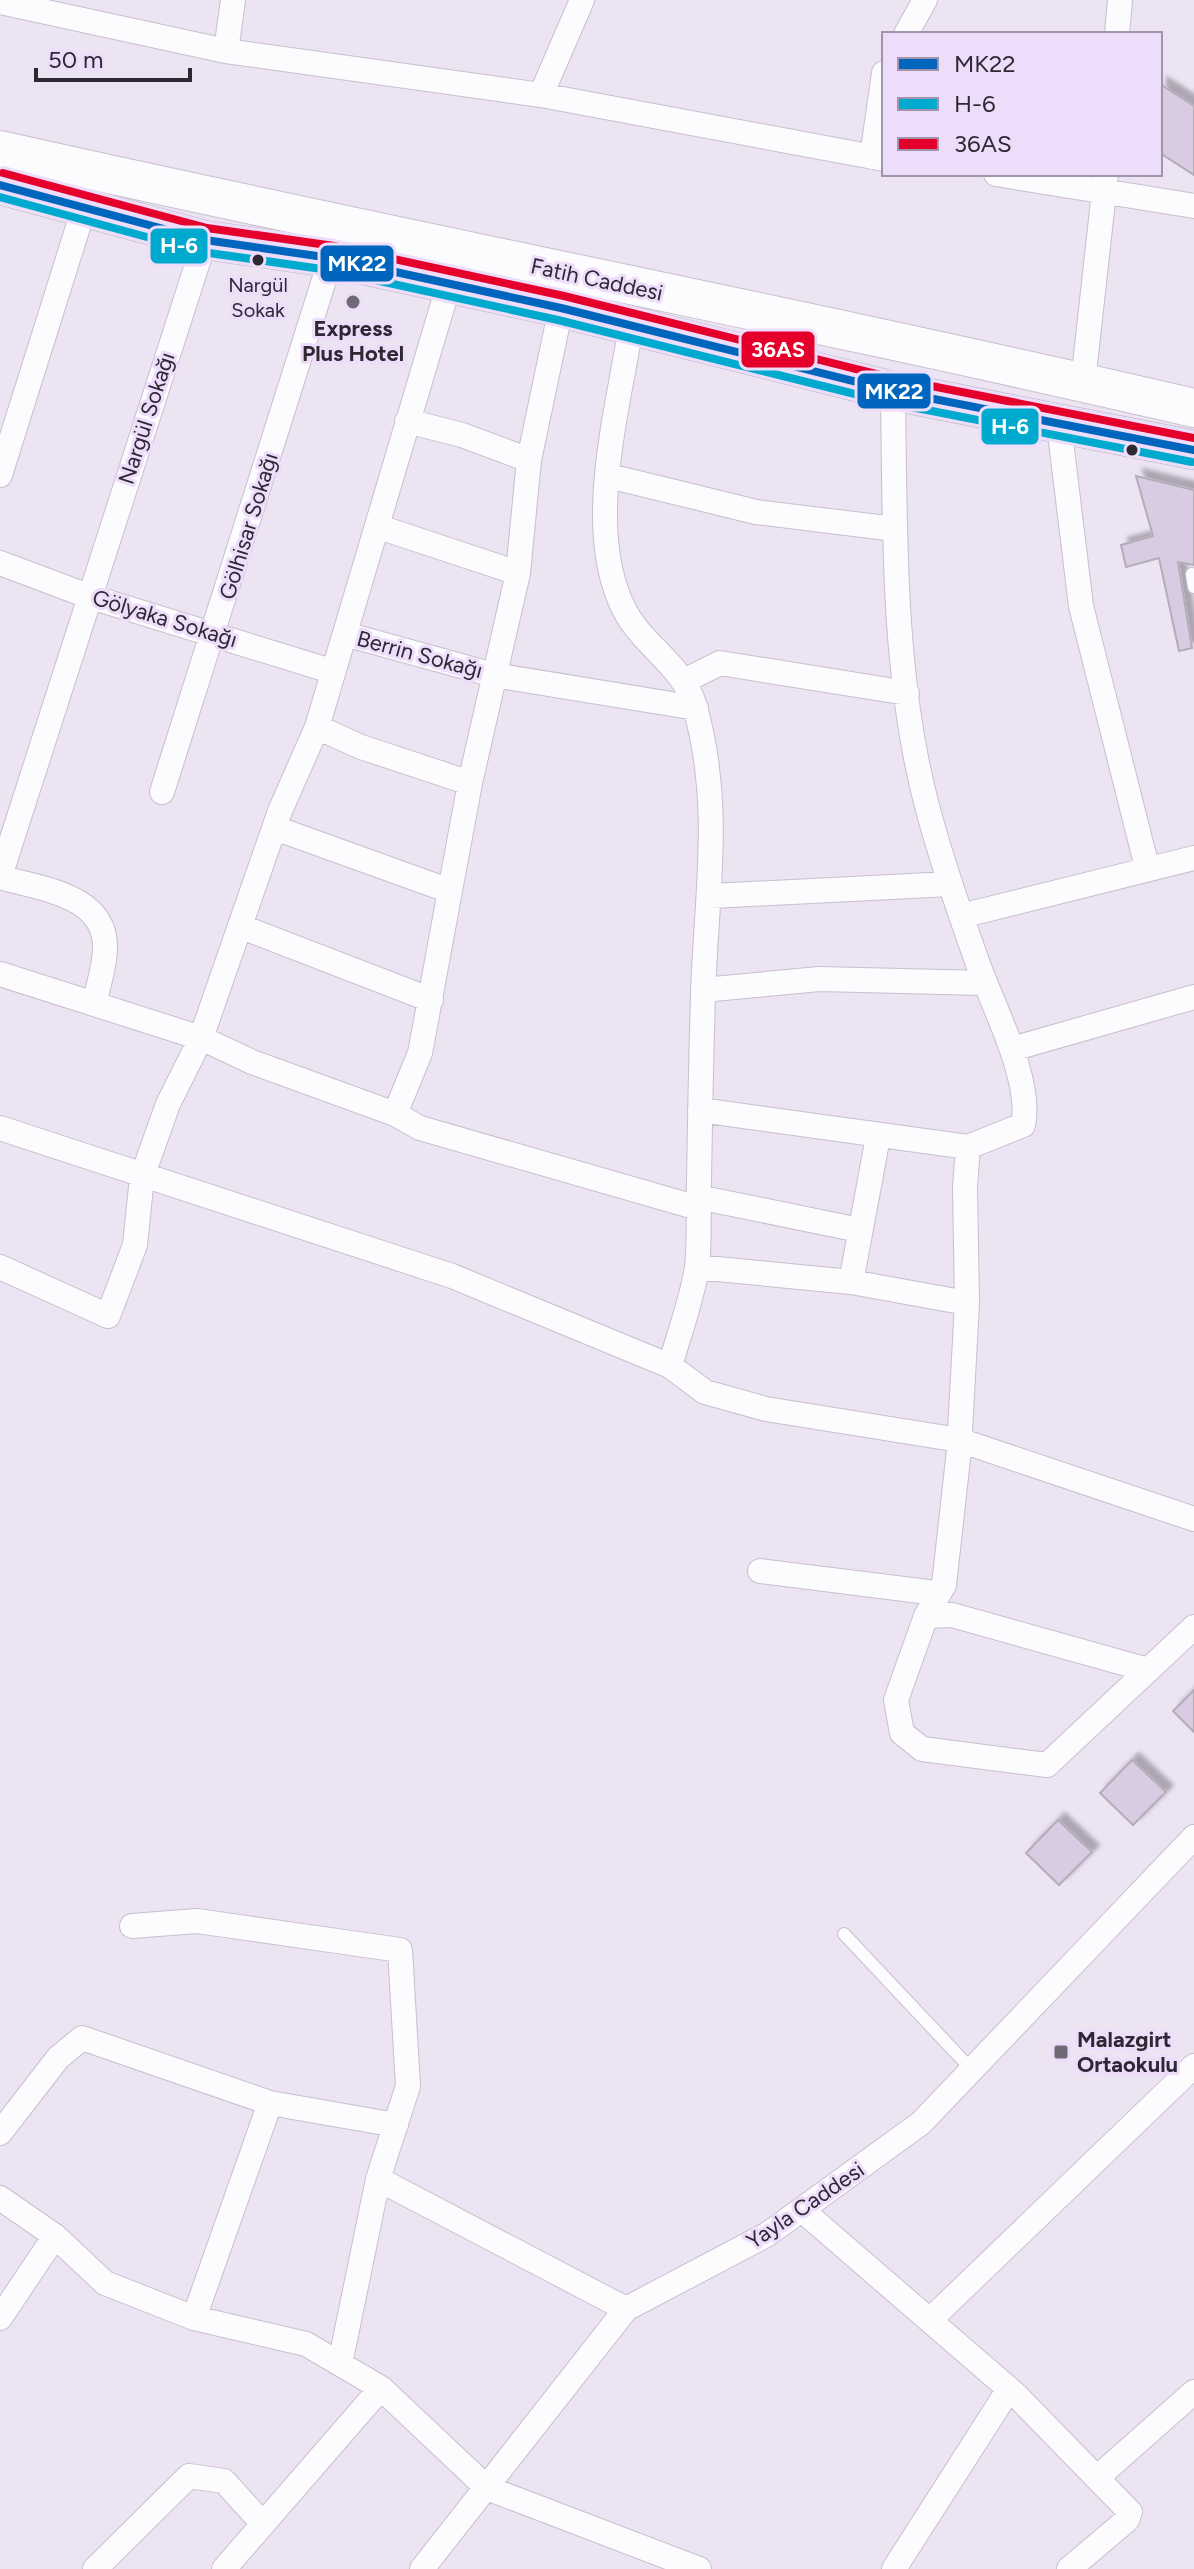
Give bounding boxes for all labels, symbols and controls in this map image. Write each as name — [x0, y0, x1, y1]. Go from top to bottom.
scale bar — [36, 32, 190, 82]
legend — [882, 32, 1162, 176]
text: 50 m — [48, 45, 104, 74]
text: MK22 — [954, 49, 1016, 78]
text: H-6 — [954, 89, 996, 118]
text: 36AS — [954, 129, 1012, 158]
line badge: H-6 — [149, 227, 209, 265]
text: H-6 — [160, 232, 198, 259]
line badge: MK22 — [319, 244, 395, 283]
text: MK22 — [328, 250, 386, 277]
marker: Nargül Sokak — [250, 252, 266, 268]
street label: Fatih Caddesi — [528, 252, 665, 307]
place label: Nargül Sokak — [228, 273, 288, 322]
marker: Express Plus Hotel — [344, 293, 362, 311]
place label: Express Plus Hotel — [302, 315, 404, 367]
line badge: 36AS — [740, 330, 816, 369]
text: 36AS — [751, 336, 805, 363]
street label: Nargül Sokağı — [112, 349, 180, 488]
line badge: MK22 — [856, 372, 932, 410]
text: MK22 — [865, 378, 923, 405]
line badge: H-6 — [980, 407, 1040, 446]
text: H-6 — [991, 413, 1029, 440]
unlabelled marker — [1124, 442, 1140, 458]
street label: Gölhisar Sokağı — [213, 450, 284, 603]
street label: Gölyaka Sokağı — [89, 584, 240, 653]
street label: Berrin Sokağı — [354, 625, 486, 684]
place label: Malazgirt Ortaokulu — [1077, 2026, 1178, 2078]
marker: Malazgirt Ortaokulu — [1052, 2043, 1070, 2061]
street label: Yayla Caddesi — [741, 2156, 869, 2255]

